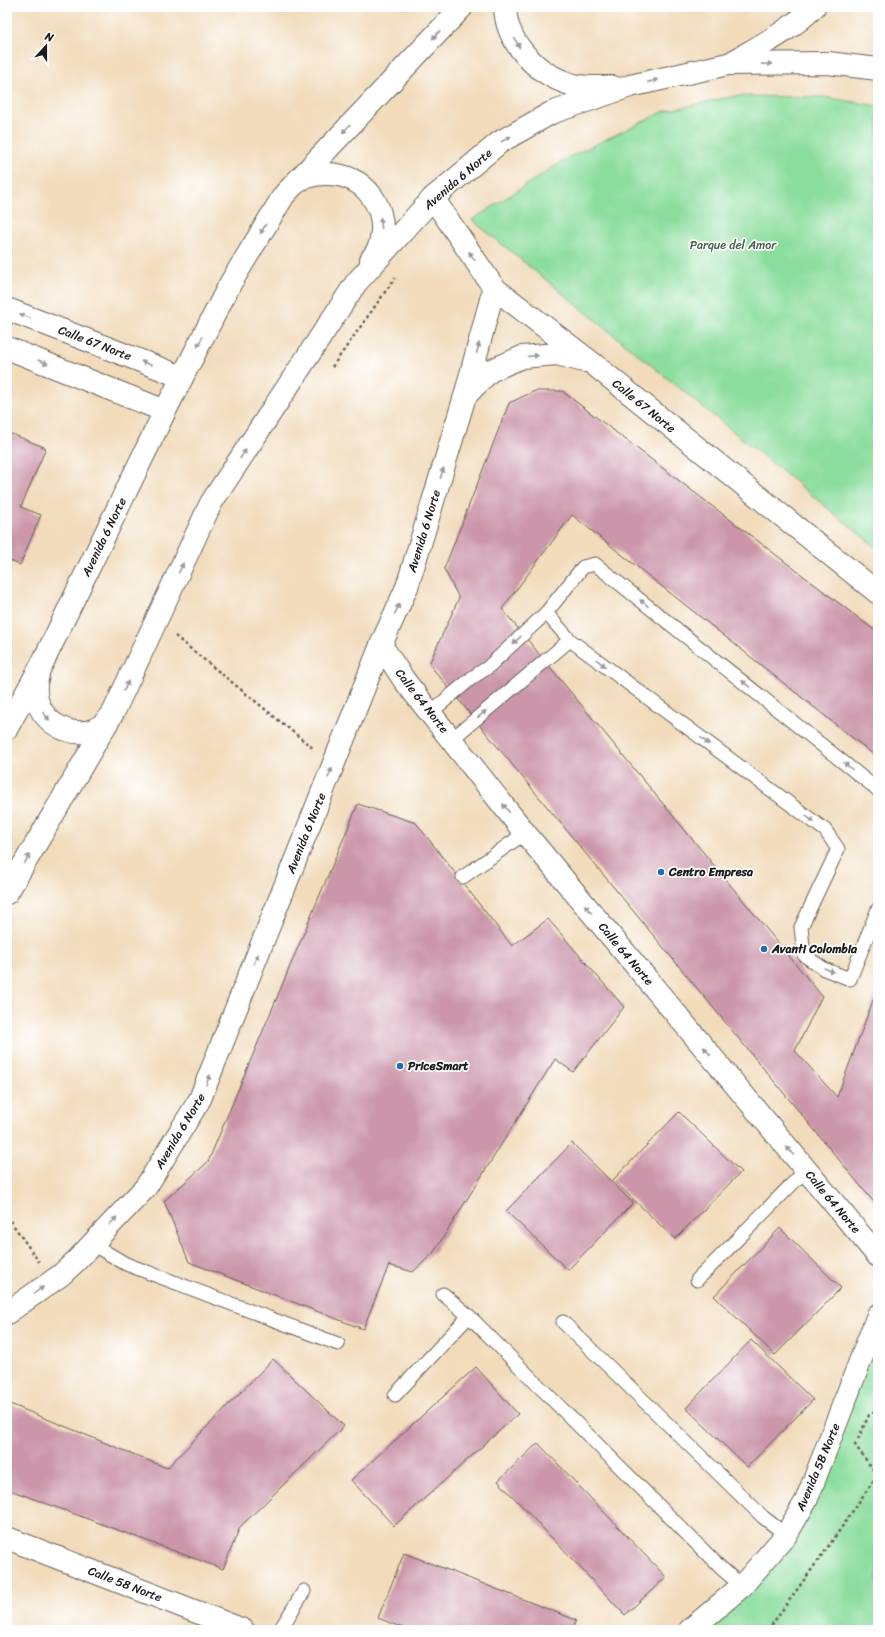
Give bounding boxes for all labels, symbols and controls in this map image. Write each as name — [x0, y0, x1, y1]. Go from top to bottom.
north arrow — [26, 26, 66, 66]
text: N — [42, 27, 57, 48]
one-way arrow — [431, 30, 440, 40]
one-way arrow — [514, 37, 520, 49]
one-way arrow — [761, 61, 774, 67]
one-way arrow — [647, 78, 659, 84]
one-way arrow — [341, 124, 351, 134]
one-way arrow — [500, 135, 512, 142]
street label: Avenida 6 Norte — [418, 143, 498, 216]
one-way arrow — [378, 217, 384, 229]
one-way arrow — [260, 223, 267, 235]
park label: Parque del Amor — [690, 234, 777, 256]
one-way arrow — [468, 251, 476, 261]
one-way arrow — [18, 312, 30, 318]
street label: Calle 67 Norte — [55, 319, 135, 367]
one-way arrow — [197, 337, 203, 348]
one-way arrow — [475, 342, 481, 354]
one-way arrow — [527, 353, 539, 359]
one-way arrow — [38, 360, 50, 366]
one-way arrow — [139, 360, 151, 366]
street label: Calle 67 Norte — [607, 373, 681, 439]
one-way arrow — [239, 449, 247, 459]
one-way arrow — [439, 466, 445, 478]
street label: Avenida 6 Norte — [401, 487, 447, 576]
street label: Avenida 6 Norte — [75, 494, 133, 581]
one-way arrow — [178, 561, 184, 573]
one-way arrow — [639, 599, 650, 608]
one-way arrow — [394, 604, 400, 615]
one-way arrow — [512, 635, 522, 645]
one-way arrow — [596, 659, 607, 668]
street label: Calle 64 Norte — [389, 664, 455, 738]
one-way arrow — [123, 680, 129, 691]
one-way arrow — [740, 680, 751, 689]
one-way arrow — [41, 710, 50, 721]
one-way arrow — [476, 710, 487, 719]
one-way arrow — [700, 737, 711, 745]
one-way arrow — [842, 761, 853, 770]
one-way arrow — [327, 767, 333, 778]
street label: Avenida 6 Norte — [279, 789, 332, 878]
one-way arrow — [501, 803, 510, 814]
one-way arrow — [804, 815, 815, 823]
one-way arrow — [23, 853, 30, 865]
place label: Centro Empresa — [668, 861, 753, 883]
marker: Centro Empresa — [656, 867, 666, 877]
one-way arrow — [584, 903, 593, 914]
street label: Calle 64 Norte — [593, 917, 659, 991]
place label: Avanti Colombia — [771, 938, 858, 960]
marker: Avanti Colombia — [759, 944, 769, 954]
one-way arrow — [254, 952, 260, 964]
one-way arrow — [823, 968, 835, 974]
one-way arrow — [703, 1046, 712, 1056]
place label: PriceSmart — [408, 1055, 469, 1077]
marker: PriceSmart — [395, 1061, 405, 1071]
one-way arrow — [206, 1073, 212, 1085]
street label: Avenida 6 Norte — [148, 1089, 211, 1174]
one-way arrow — [786, 1146, 795, 1156]
street label: Calle 64 Norte — [800, 1165, 866, 1239]
one-way arrow — [108, 1216, 118, 1226]
one-way arrow — [34, 1286, 44, 1294]
street label: Avenida 5B Norte — [789, 1420, 846, 1515]
street label: Calle 58 Norte — [85, 1560, 165, 1608]

